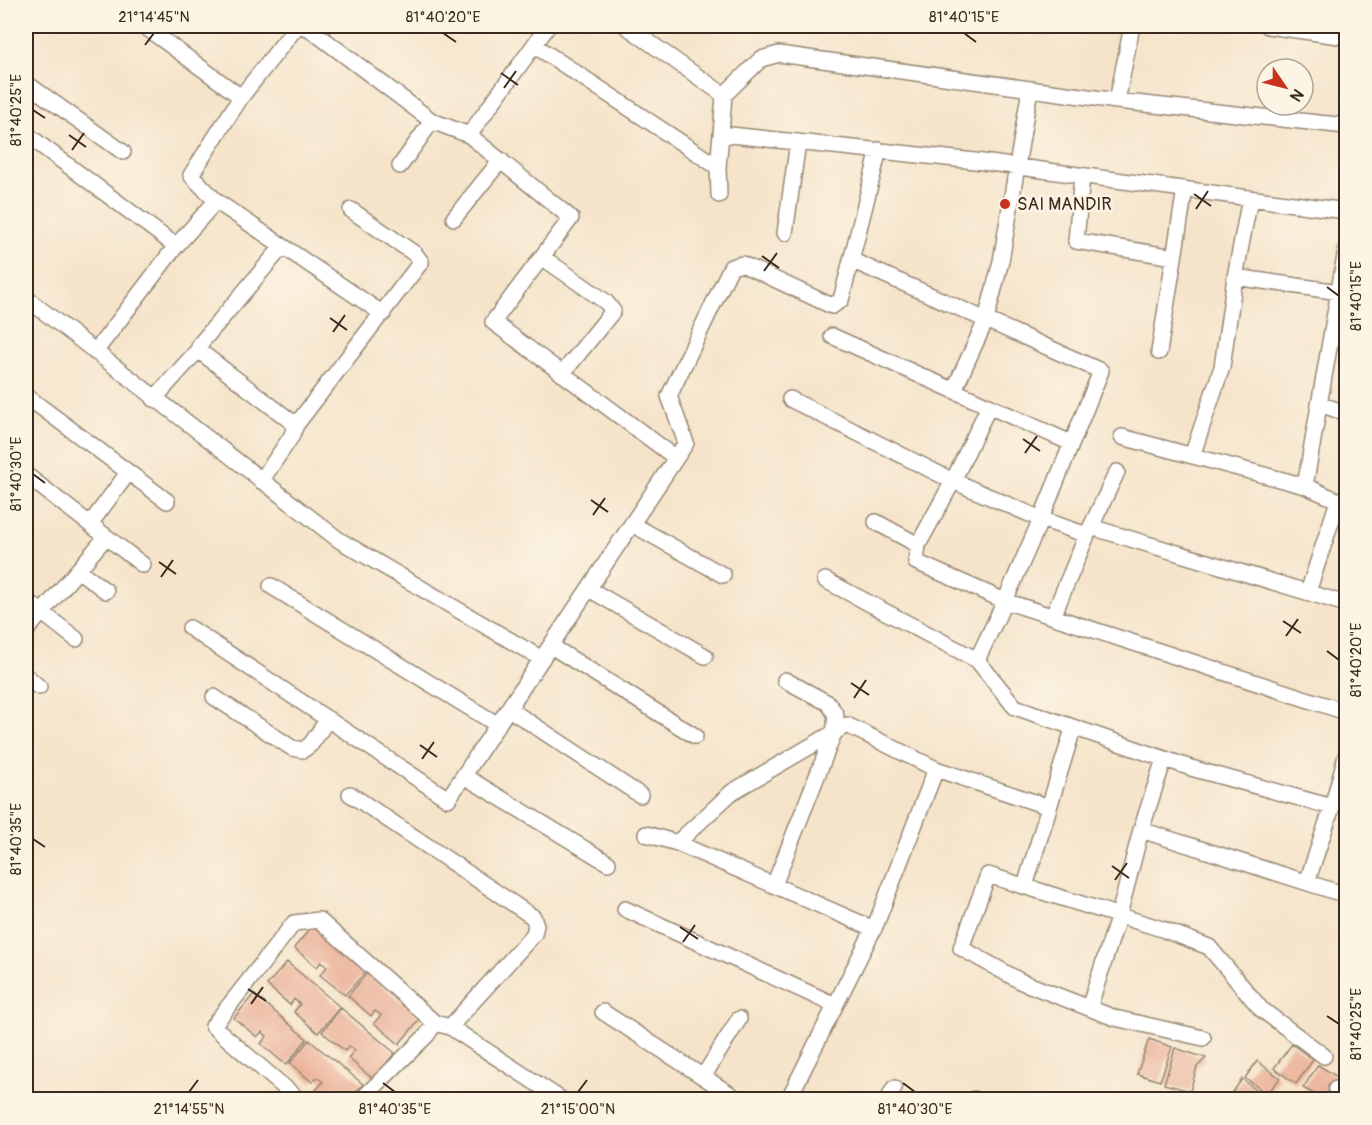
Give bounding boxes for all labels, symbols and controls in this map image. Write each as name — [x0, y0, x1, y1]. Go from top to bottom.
text: 21°14'45"N — [118, 8, 190, 27]
text: 81°40'20"E — [406, 8, 480, 27]
text: 81°40'15"E — [929, 8, 999, 27]
north arrow — [1255, 57, 1315, 117]
text: 81°40'25"E — [7, 74, 26, 146]
text: N — [1285, 85, 1308, 105]
place label: SAI MANDIR — [1017, 193, 1112, 216]
marker: SAI MANDIR — [998, 197, 1012, 211]
text: 81°40'15"E — [1347, 261, 1366, 331]
text: 81°40'30"E — [7, 437, 26, 511]
text: 81°40'20"E — [1347, 623, 1366, 697]
text: 81°40'35"E — [7, 803, 26, 875]
text: 81°40'25"E — [1347, 988, 1366, 1060]
text: 21°14'55"N — [154, 1100, 224, 1119]
text: 81°40'35"E — [359, 1100, 431, 1119]
text: 21°15'00"N — [541, 1100, 615, 1119]
text: 81°40'30"E — [878, 1100, 952, 1119]

